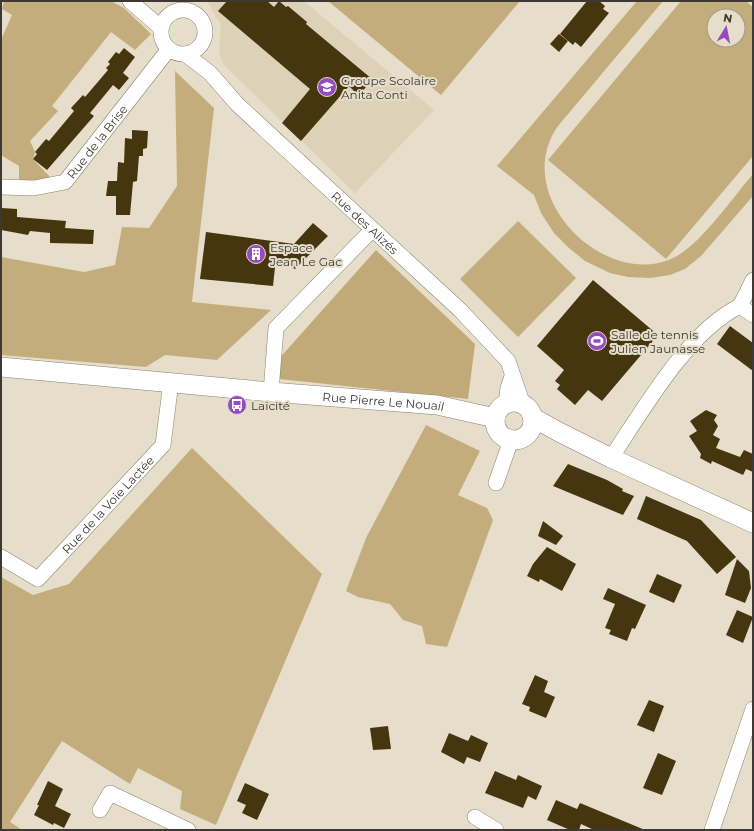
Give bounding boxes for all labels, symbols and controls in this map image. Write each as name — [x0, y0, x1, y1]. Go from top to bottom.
north arrow — [706, 8, 746, 48]
text: N — [722, 10, 733, 26]
place label: Groupe Scolaire Anita Conti — [341, 73, 436, 102]
school or university icon: Groupe Scolaire Anita Conti — [316, 76, 338, 98]
street label: Rue de la Brise — [63, 102, 130, 181]
street label: Rue des Alizés — [329, 188, 402, 257]
place label: Espace Jean Le Gac — [269, 240, 342, 269]
building icon: Espace Jean Le Gac — [245, 243, 267, 265]
place label: Salle de tennis Julien Jaunasse — [610, 327, 705, 356]
sports icon: Salle de tennis Julien Jaunasse — [586, 330, 608, 352]
street label: Rue Pierre Le Nouail — [322, 389, 446, 414]
bus stop icon: Laïcité — [226, 394, 248, 416]
place label: Laïcité — [251, 398, 290, 413]
street label: Rue de la Voie Lactée — [58, 452, 157, 556]

